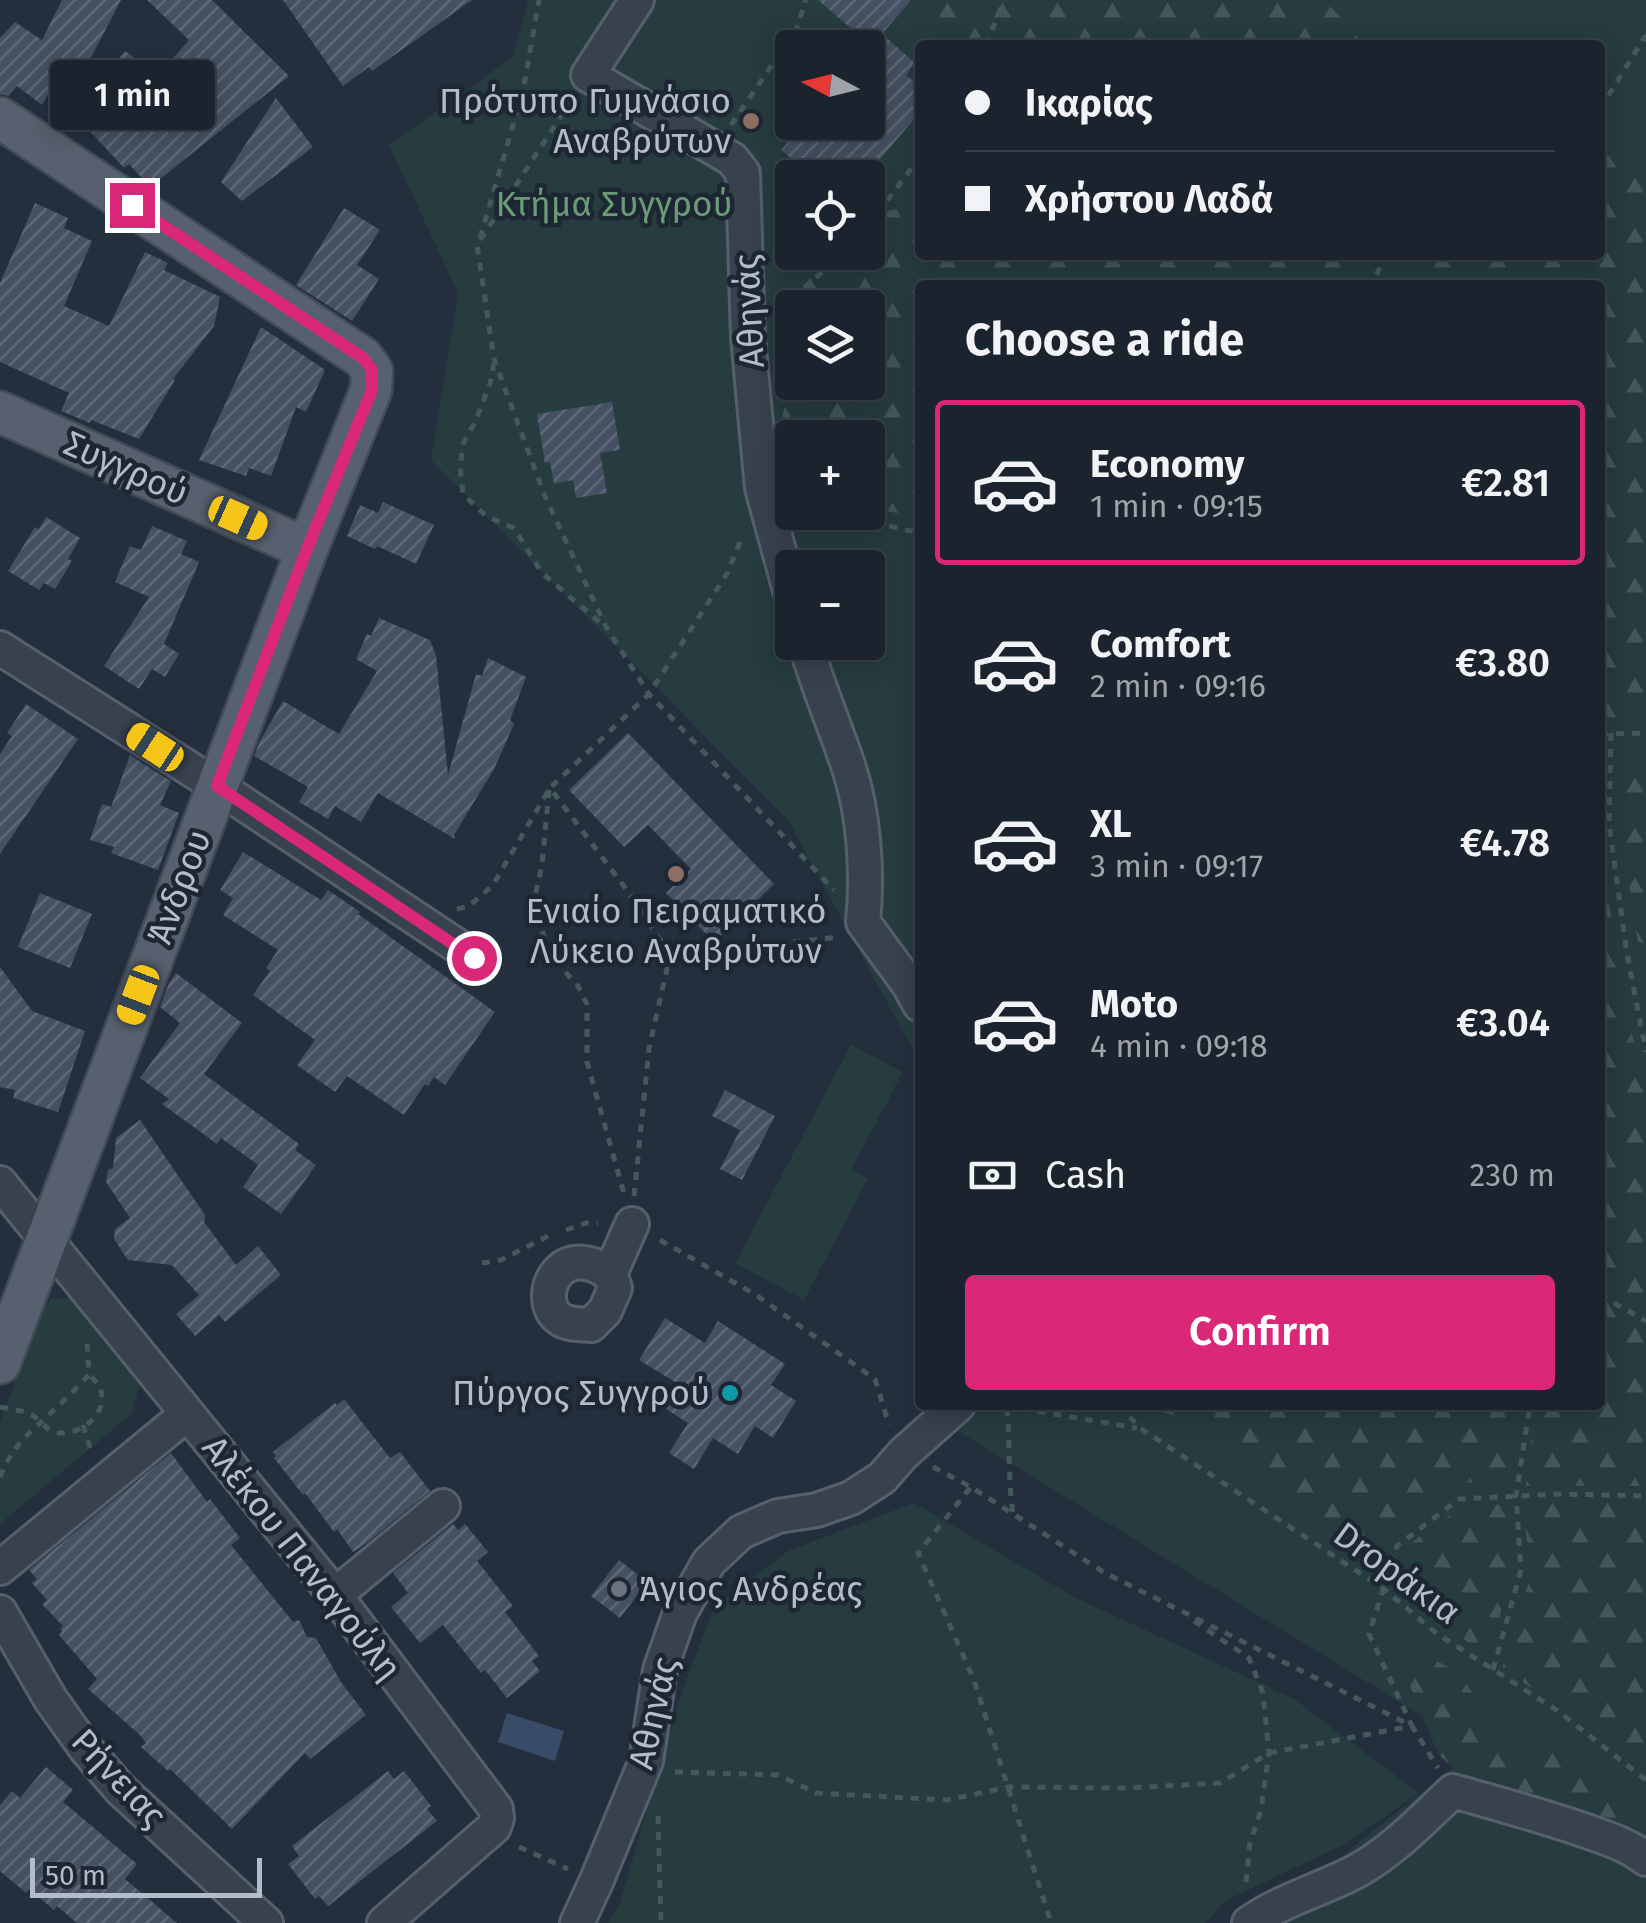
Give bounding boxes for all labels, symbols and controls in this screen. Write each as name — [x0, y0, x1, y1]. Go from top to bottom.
north arrow — [775, 30, 885, 140]
map controls — [775, 30, 885, 660]
callout: 1 min — [49, 60, 214, 130]
text: 1 min — [94, 76, 171, 114]
place label: Πρότυπο Γυμνάσιο Αναβρύτων — [439, 80, 731, 162]
text: Ικαρίας — [1025, 80, 1153, 126]
marker: Πρότυπο Γυμνάσιο Αναβρύτων — [740, 110, 762, 132]
button: locate — [775, 160, 885, 270]
text: Χρήστου Λαδά — [1025, 176, 1274, 222]
route end — [110, 183, 155, 228]
park label: Κτήμα Συγγρού — [495, 183, 733, 225]
street label: Αθηνάς — [725, 253, 773, 369]
button: layers — [775, 290, 885, 400]
text: Choose a ride — [965, 313, 1244, 367]
button: + — [775, 420, 885, 530]
street label: Συγγρού — [58, 422, 194, 514]
icon: car — [970, 438, 1060, 528]
text: Economy — [1090, 441, 1245, 487]
text: €2.81 — [1461, 460, 1550, 506]
text: 1 min · 09:15 — [1090, 487, 1263, 525]
car — [204, 492, 272, 544]
button: − — [775, 550, 885, 660]
icon: car — [970, 618, 1060, 708]
text: Comfort — [1090, 621, 1231, 667]
text: €3.80 — [1455, 640, 1550, 686]
text: 2 min · 09:16 — [1090, 667, 1266, 705]
car — [122, 718, 188, 776]
icon: car — [970, 798, 1060, 888]
text: XL — [1090, 801, 1132, 847]
text: €4.78 — [1460, 820, 1550, 866]
street label: Άνδρου — [138, 824, 220, 950]
text: 3 min · 09:17 — [1090, 847, 1263, 885]
marker: Ενιαίο Πειραματικό Λύκειο Αναβρύτων — [665, 863, 687, 885]
place label: Ενιαίο Πειραματικό Λύκειο Αναβρύτων — [525, 890, 827, 972]
route start — [452, 936, 497, 981]
car — [113, 962, 163, 1028]
icon: car — [970, 978, 1060, 1068]
text: Moto — [1090, 981, 1178, 1027]
text: €3.04 — [1456, 1000, 1550, 1046]
text: 4 min · 09:18 — [1090, 1027, 1268, 1065]
icon: cash — [965, 1148, 1020, 1203]
text: Cash — [1045, 1152, 1126, 1198]
text: 230 m — [1470, 1156, 1555, 1194]
button: Confirm — [965, 1275, 1555, 1390]
place label: Πύργος Συγγρού — [452, 1372, 710, 1414]
marker: Πύργος Συγγρού — [719, 1382, 741, 1404]
street label: Αλέκου Παναγούλη — [194, 1428, 410, 1688]
street label: Dropάκια — [1326, 1513, 1468, 1633]
place label: Άγιος Ανδρέας — [639, 1568, 862, 1610]
marker: Άγιος Ανδρέας — [608, 1578, 630, 1600]
street label: Αθηνάς — [620, 1653, 686, 1773]
street label: Ρήνειας — [63, 1720, 175, 1836]
scale bar — [30, 1853, 262, 1898]
text: 50 m — [45, 1859, 106, 1892]

